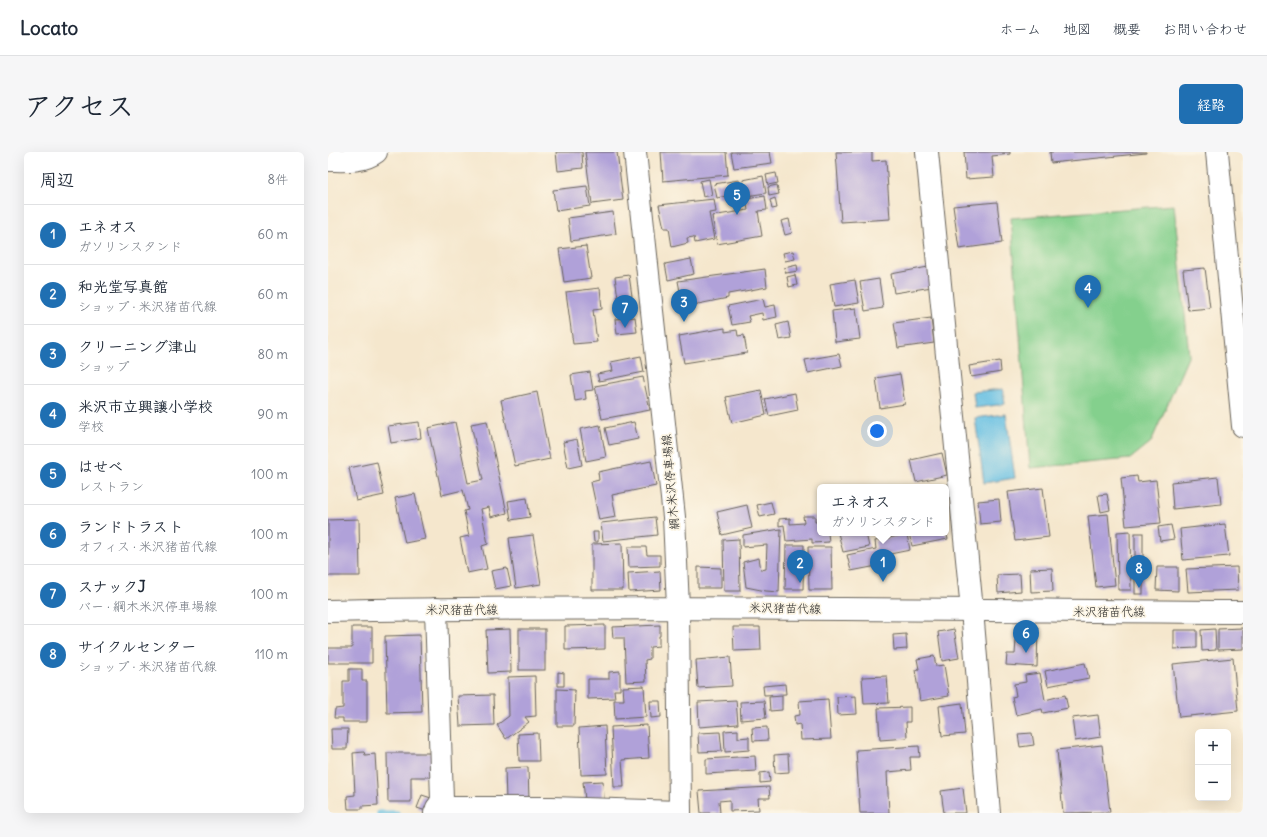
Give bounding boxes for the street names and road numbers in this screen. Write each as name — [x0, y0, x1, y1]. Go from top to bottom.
street label: 綱木米沢停車場線 — [658, 434, 682, 530]
street label: 米沢猪苗代線 — [749, 600, 821, 616]
street label: 米沢猪苗代線 — [426, 602, 498, 617]
street label: 米沢猪苗代線 — [1073, 604, 1145, 619]

